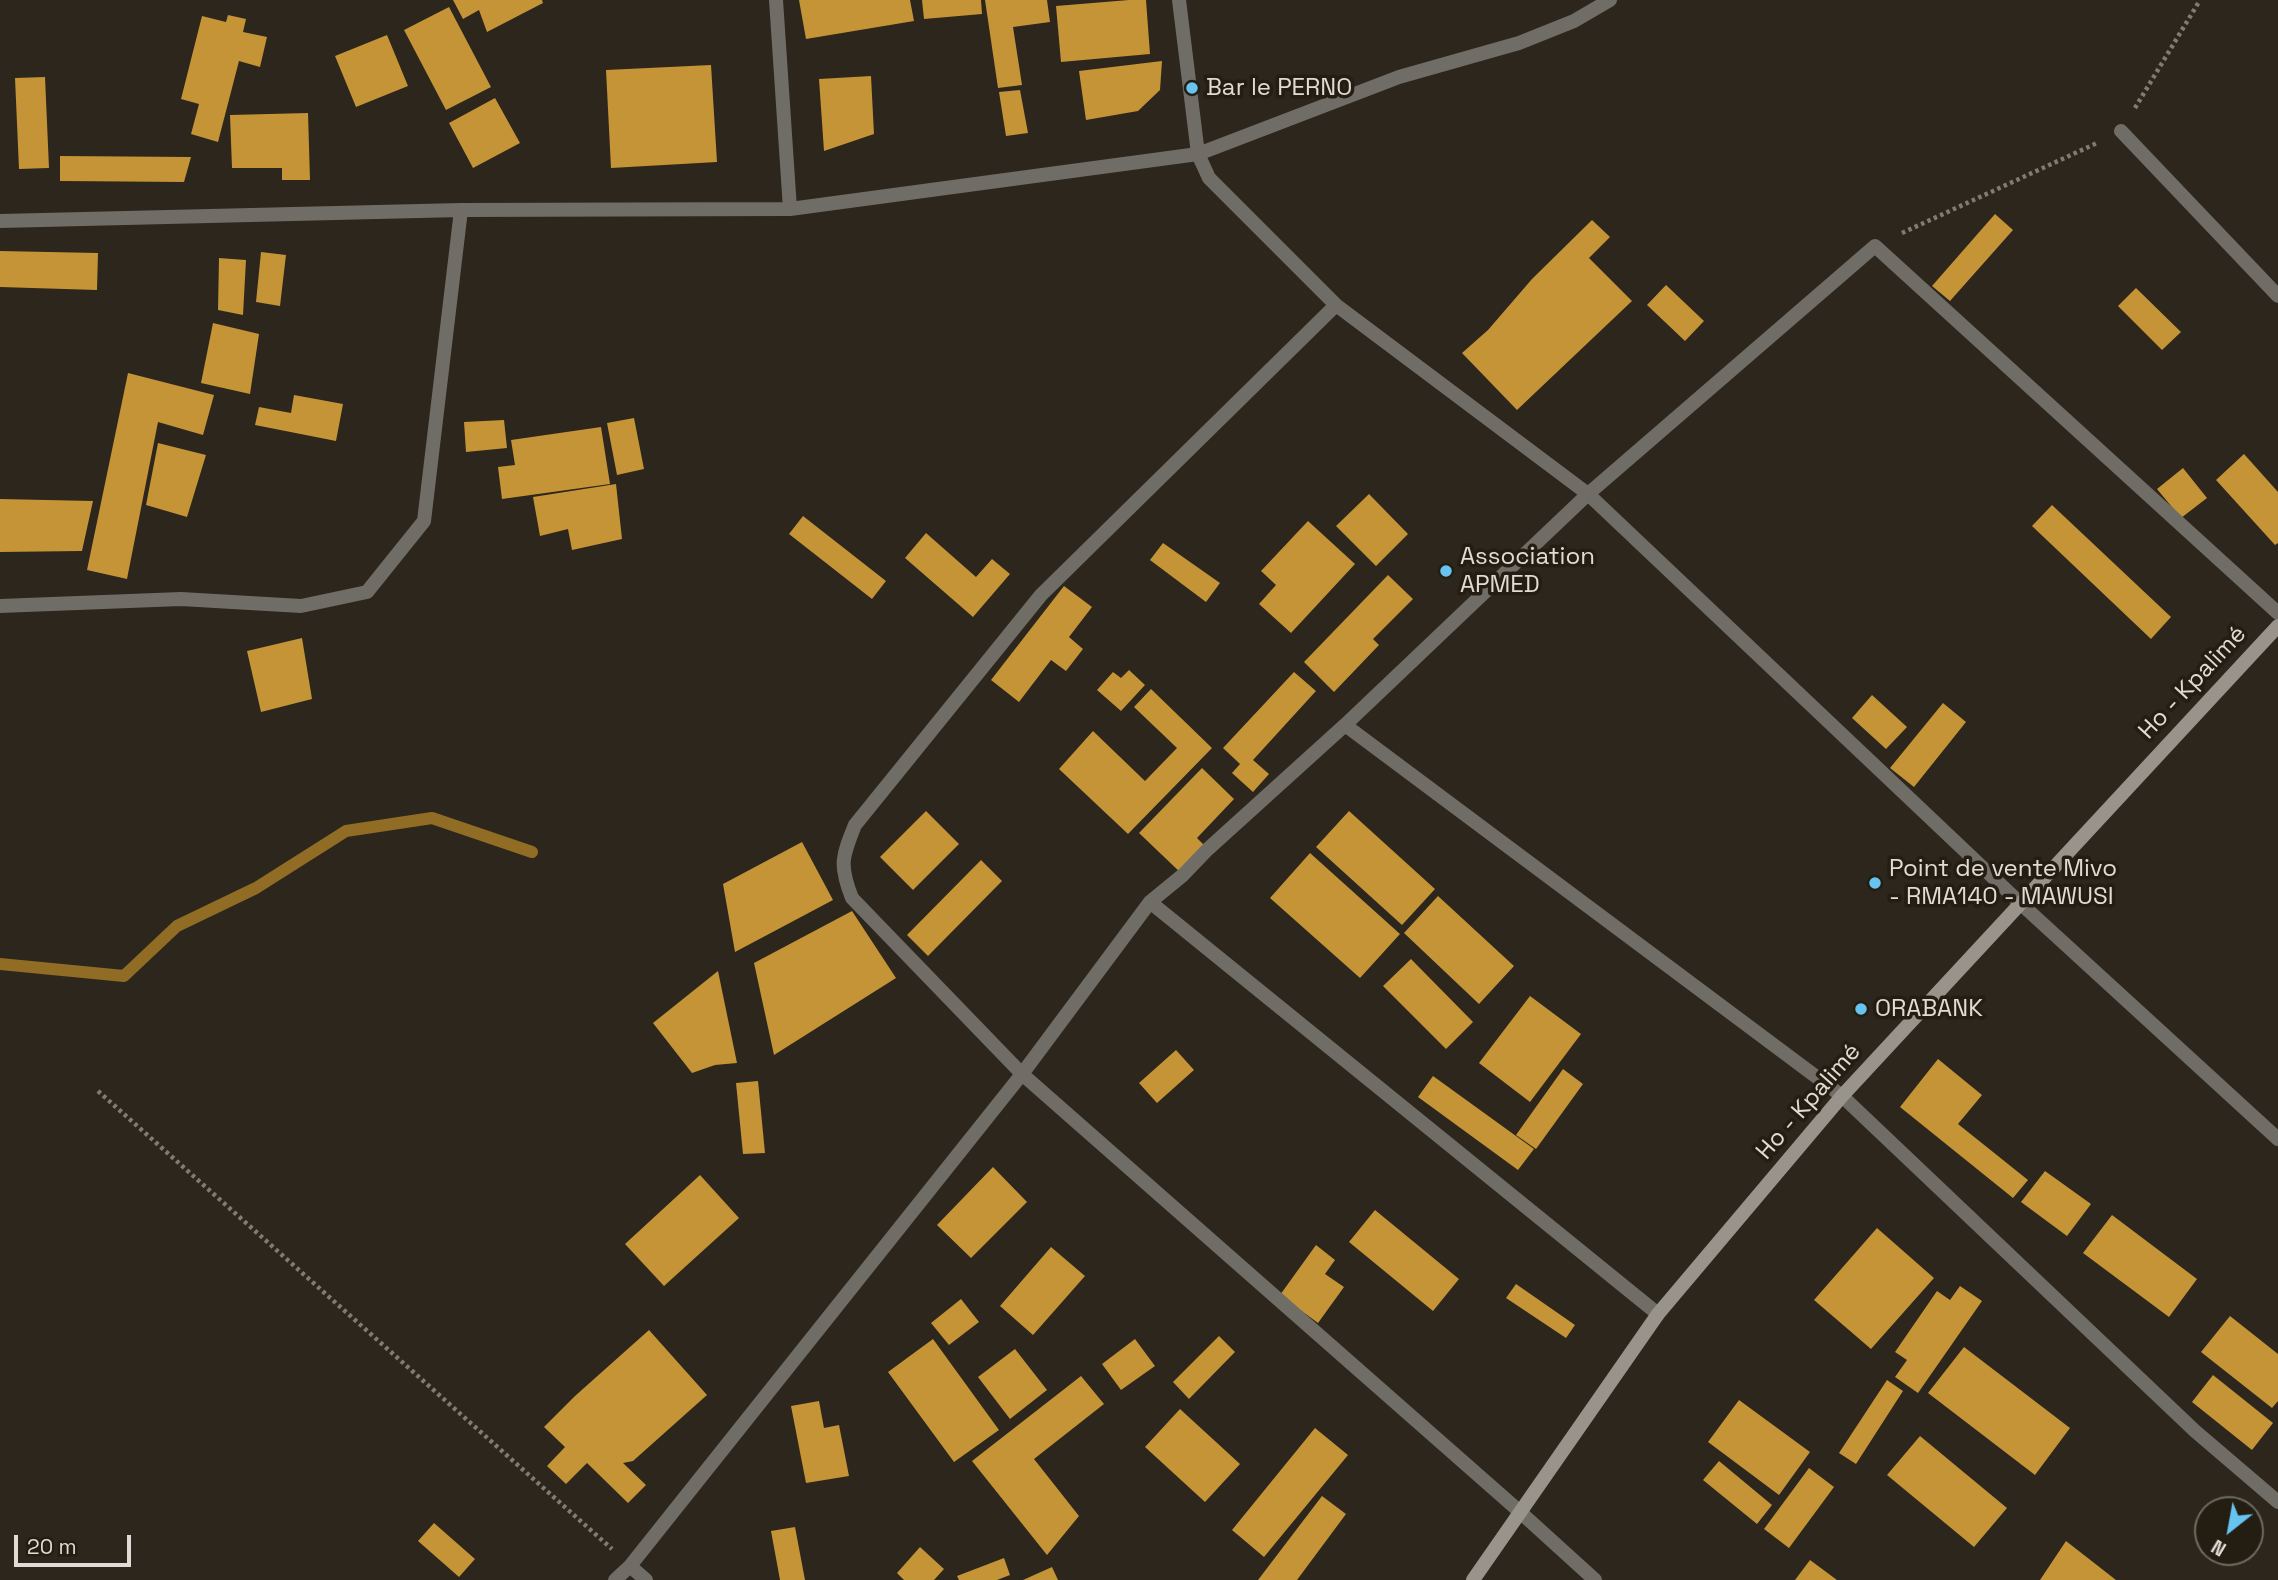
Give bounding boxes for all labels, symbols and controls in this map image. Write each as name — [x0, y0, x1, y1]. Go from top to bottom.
place label: Bar le PERNO — [1206, 74, 1352, 102]
marker: Bar le PERNO — [1184, 80, 1200, 96]
place label: Association APMED — [1460, 543, 1595, 599]
marker: Association APMED — [1438, 563, 1454, 579]
street label: Ho - Kpalimé — [2133, 620, 2253, 746]
place label: Point de vente Mivo - RMA140 - MAWUSI — [1889, 855, 2117, 911]
marker: Point de vente Mivo - RMA140 - MAWUSI — [1867, 875, 1883, 891]
place label: ORABANK — [1875, 995, 1983, 1023]
marker: ORABANK — [1853, 1001, 1869, 1017]
street label: Ho - Kpalimé — [1751, 1038, 1867, 1166]
north arrow — [2194, 1496, 2264, 1566]
scale bar — [18, 1520, 135, 1564]
text: 20 m — [27, 1533, 77, 1560]
text: N — [2207, 1534, 2231, 1562]

